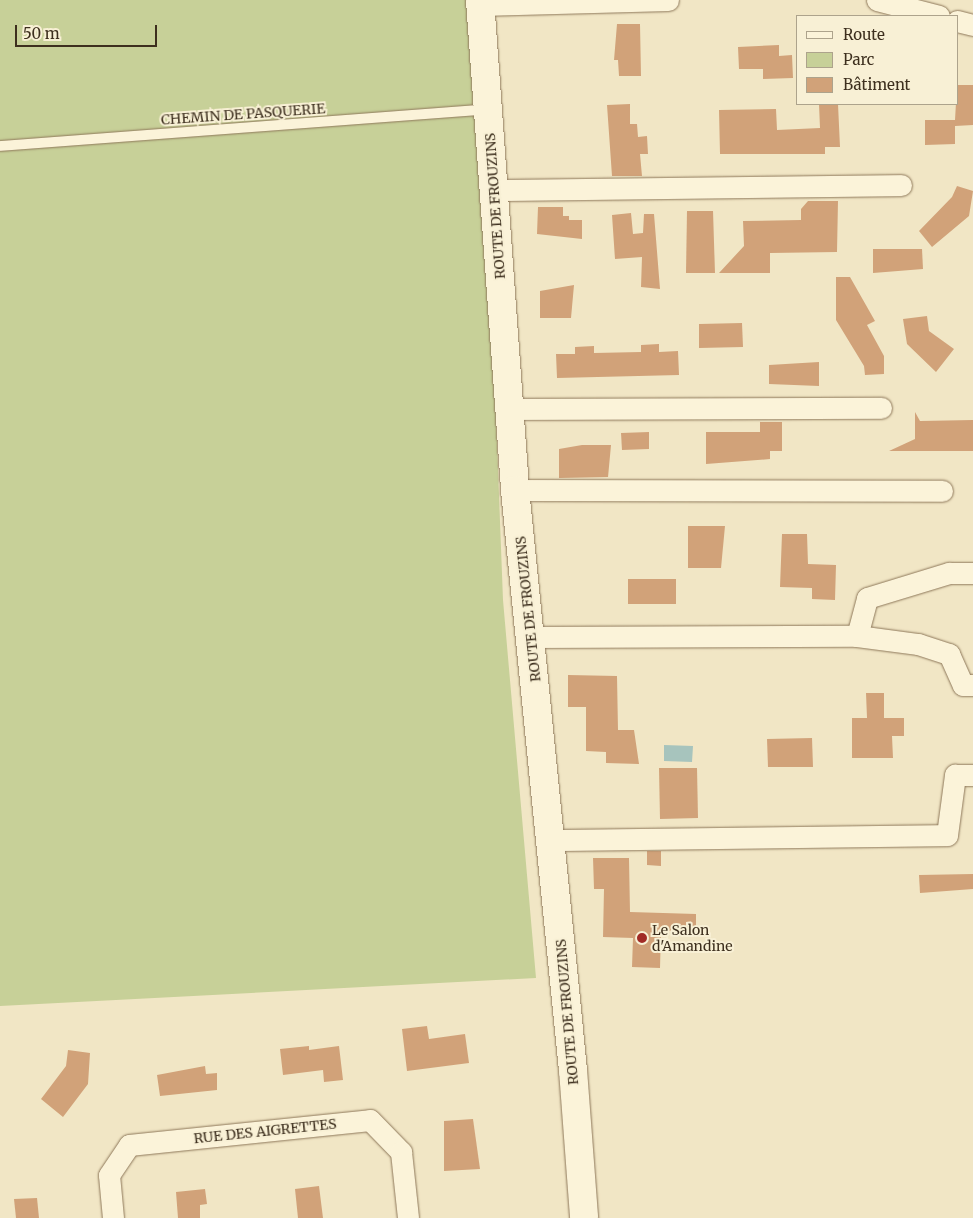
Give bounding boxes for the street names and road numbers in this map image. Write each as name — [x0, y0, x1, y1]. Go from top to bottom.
street label: CHEMIN DE PASQUERIE — [160, 100, 326, 128]
street label: ROUTE DE FROUZINS — [482, 132, 508, 280]
street label: ROUTE DE FROUZINS — [512, 535, 544, 683]
street label: ROUTE DE FROUZINS — [552, 938, 582, 1086]
street label: RUE DES AIGRETTES — [193, 1115, 337, 1147]

